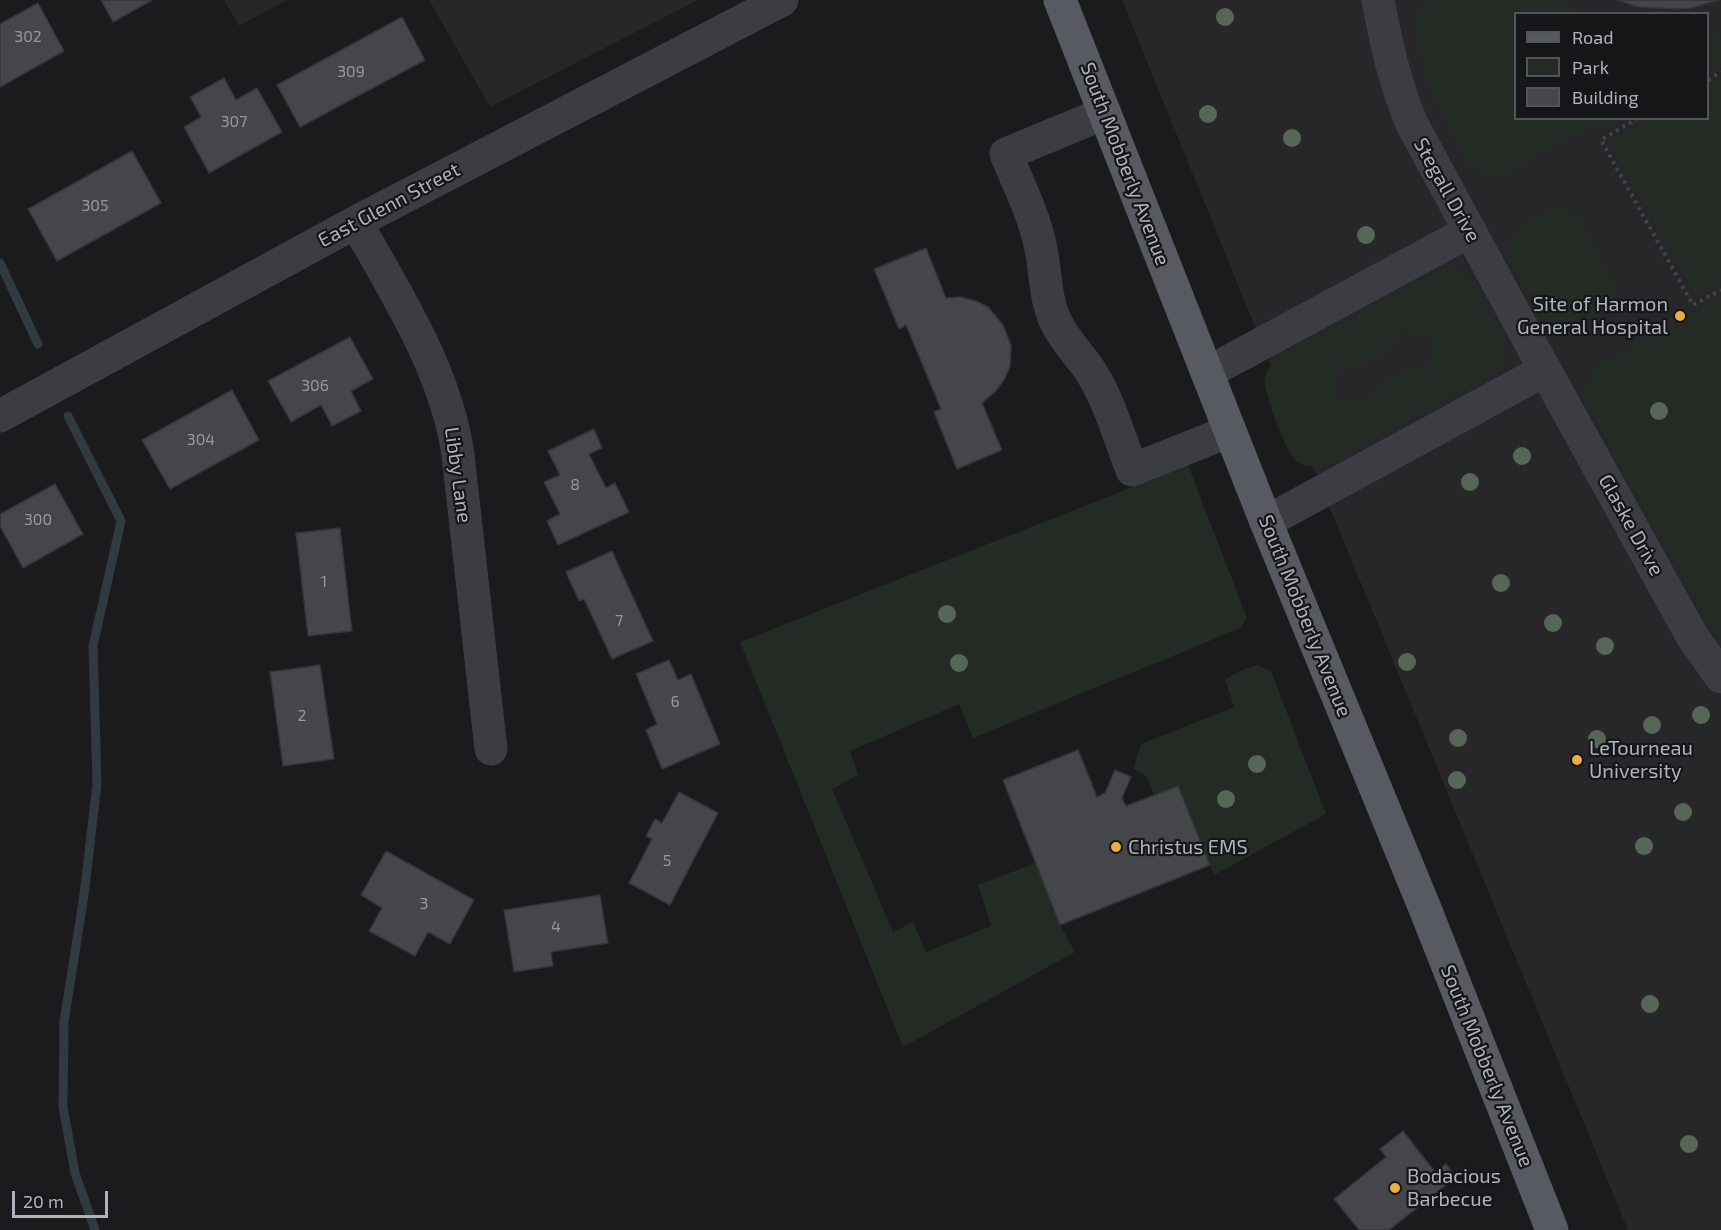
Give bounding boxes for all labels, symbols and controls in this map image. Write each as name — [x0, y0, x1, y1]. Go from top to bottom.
legend — [1514, 12, 1709, 120]
text: Road — [1572, 26, 1613, 48]
house number: 302 — [14, 27, 42, 47]
text: Park — [1572, 56, 1609, 78]
street label: South Mobberly Avenue — [1075, 59, 1175, 269]
house number: 309 — [337, 62, 365, 82]
text: Building — [1572, 86, 1639, 108]
house number: 307 — [221, 112, 247, 132]
street label: Stegall Drive — [1409, 134, 1485, 246]
street label: East Glenn Street — [314, 158, 464, 252]
house number: 305 — [81, 196, 109, 216]
place label: Site of Harmon General Hospital — [1517, 292, 1668, 339]
marker: Site of Harmon General Hospital — [1673, 309, 1687, 323]
house number: 306 — [301, 376, 329, 396]
street label: Libby Lane — [439, 426, 477, 524]
house number: 304 — [187, 430, 215, 450]
street label: Glaske Drive — [1593, 470, 1669, 580]
house number: 8 — [570, 475, 580, 495]
house number: 300 — [24, 510, 52, 530]
street label: South Mobberly Avenue — [1253, 512, 1357, 720]
house number: 1 — [321, 572, 327, 592]
house number: 7 — [615, 611, 623, 631]
house number: 6 — [670, 692, 680, 712]
house number: 2 — [298, 706, 306, 726]
place label: LeTourneau University — [1589, 736, 1693, 783]
marker: LeTourneau University — [1570, 753, 1584, 767]
place label: Christus EMS — [1128, 835, 1248, 859]
marker: Christus EMS — [1109, 840, 1123, 854]
house number: 5 — [663, 851, 671, 871]
house number: 3 — [420, 894, 428, 914]
house number: 4 — [551, 917, 561, 937]
street label: South Mobberly Avenue — [1435, 962, 1539, 1170]
place label: Bodacious Barbecue — [1407, 1164, 1501, 1211]
scale bar — [15, 1179, 111, 1217]
marker: Bodacious Barbecue — [1388, 1181, 1402, 1195]
text: 20 m — [23, 1190, 64, 1212]

